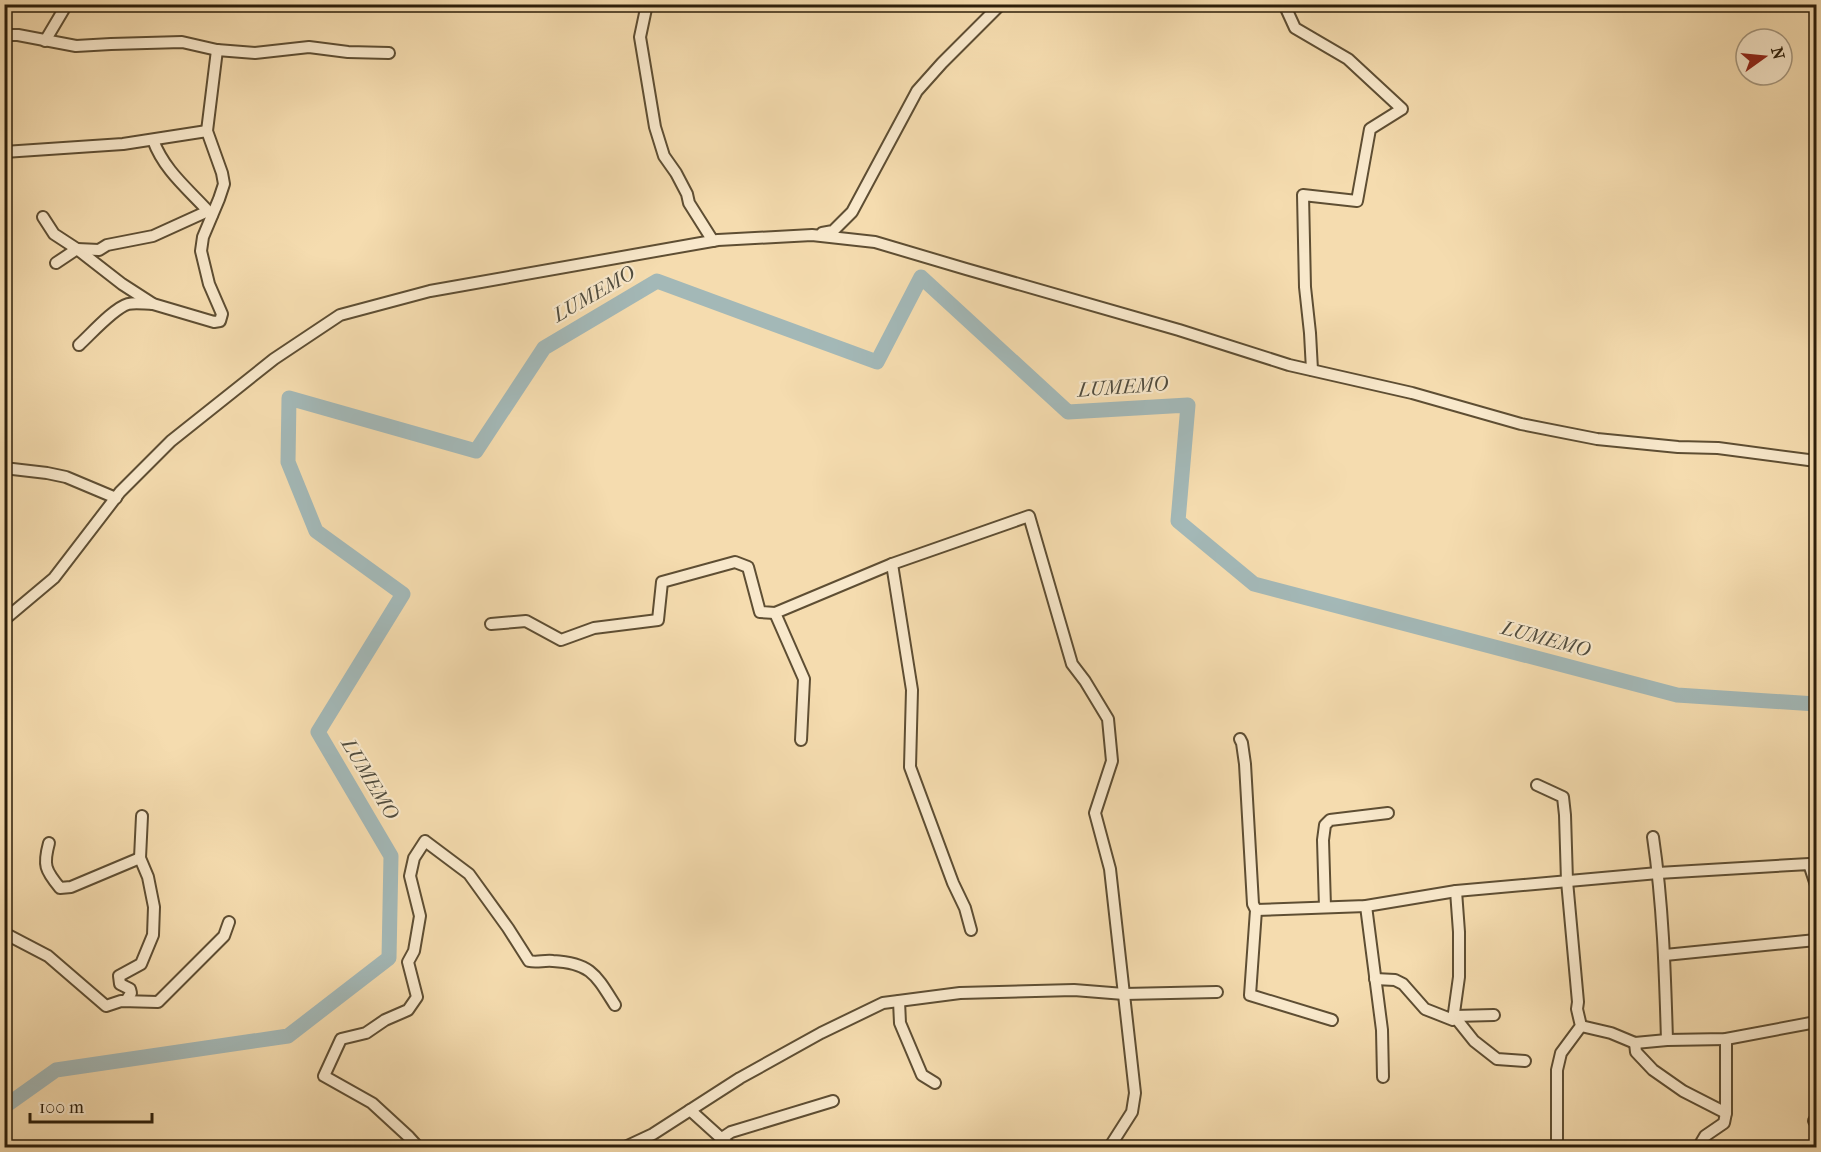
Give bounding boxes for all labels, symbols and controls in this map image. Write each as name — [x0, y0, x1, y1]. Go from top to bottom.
north arrow — [1734, 27, 1794, 87]
text: N — [1767, 45, 1789, 62]
water label: LUMEMO — [547, 261, 639, 328]
water label: LUMEMO — [1075, 372, 1169, 402]
water label: LUMEMO — [1497, 616, 1593, 662]
water label: LUMEMO — [336, 732, 403, 824]
scale bar — [30, 1086, 152, 1124]
text: 100 m — [39, 1097, 84, 1118]

